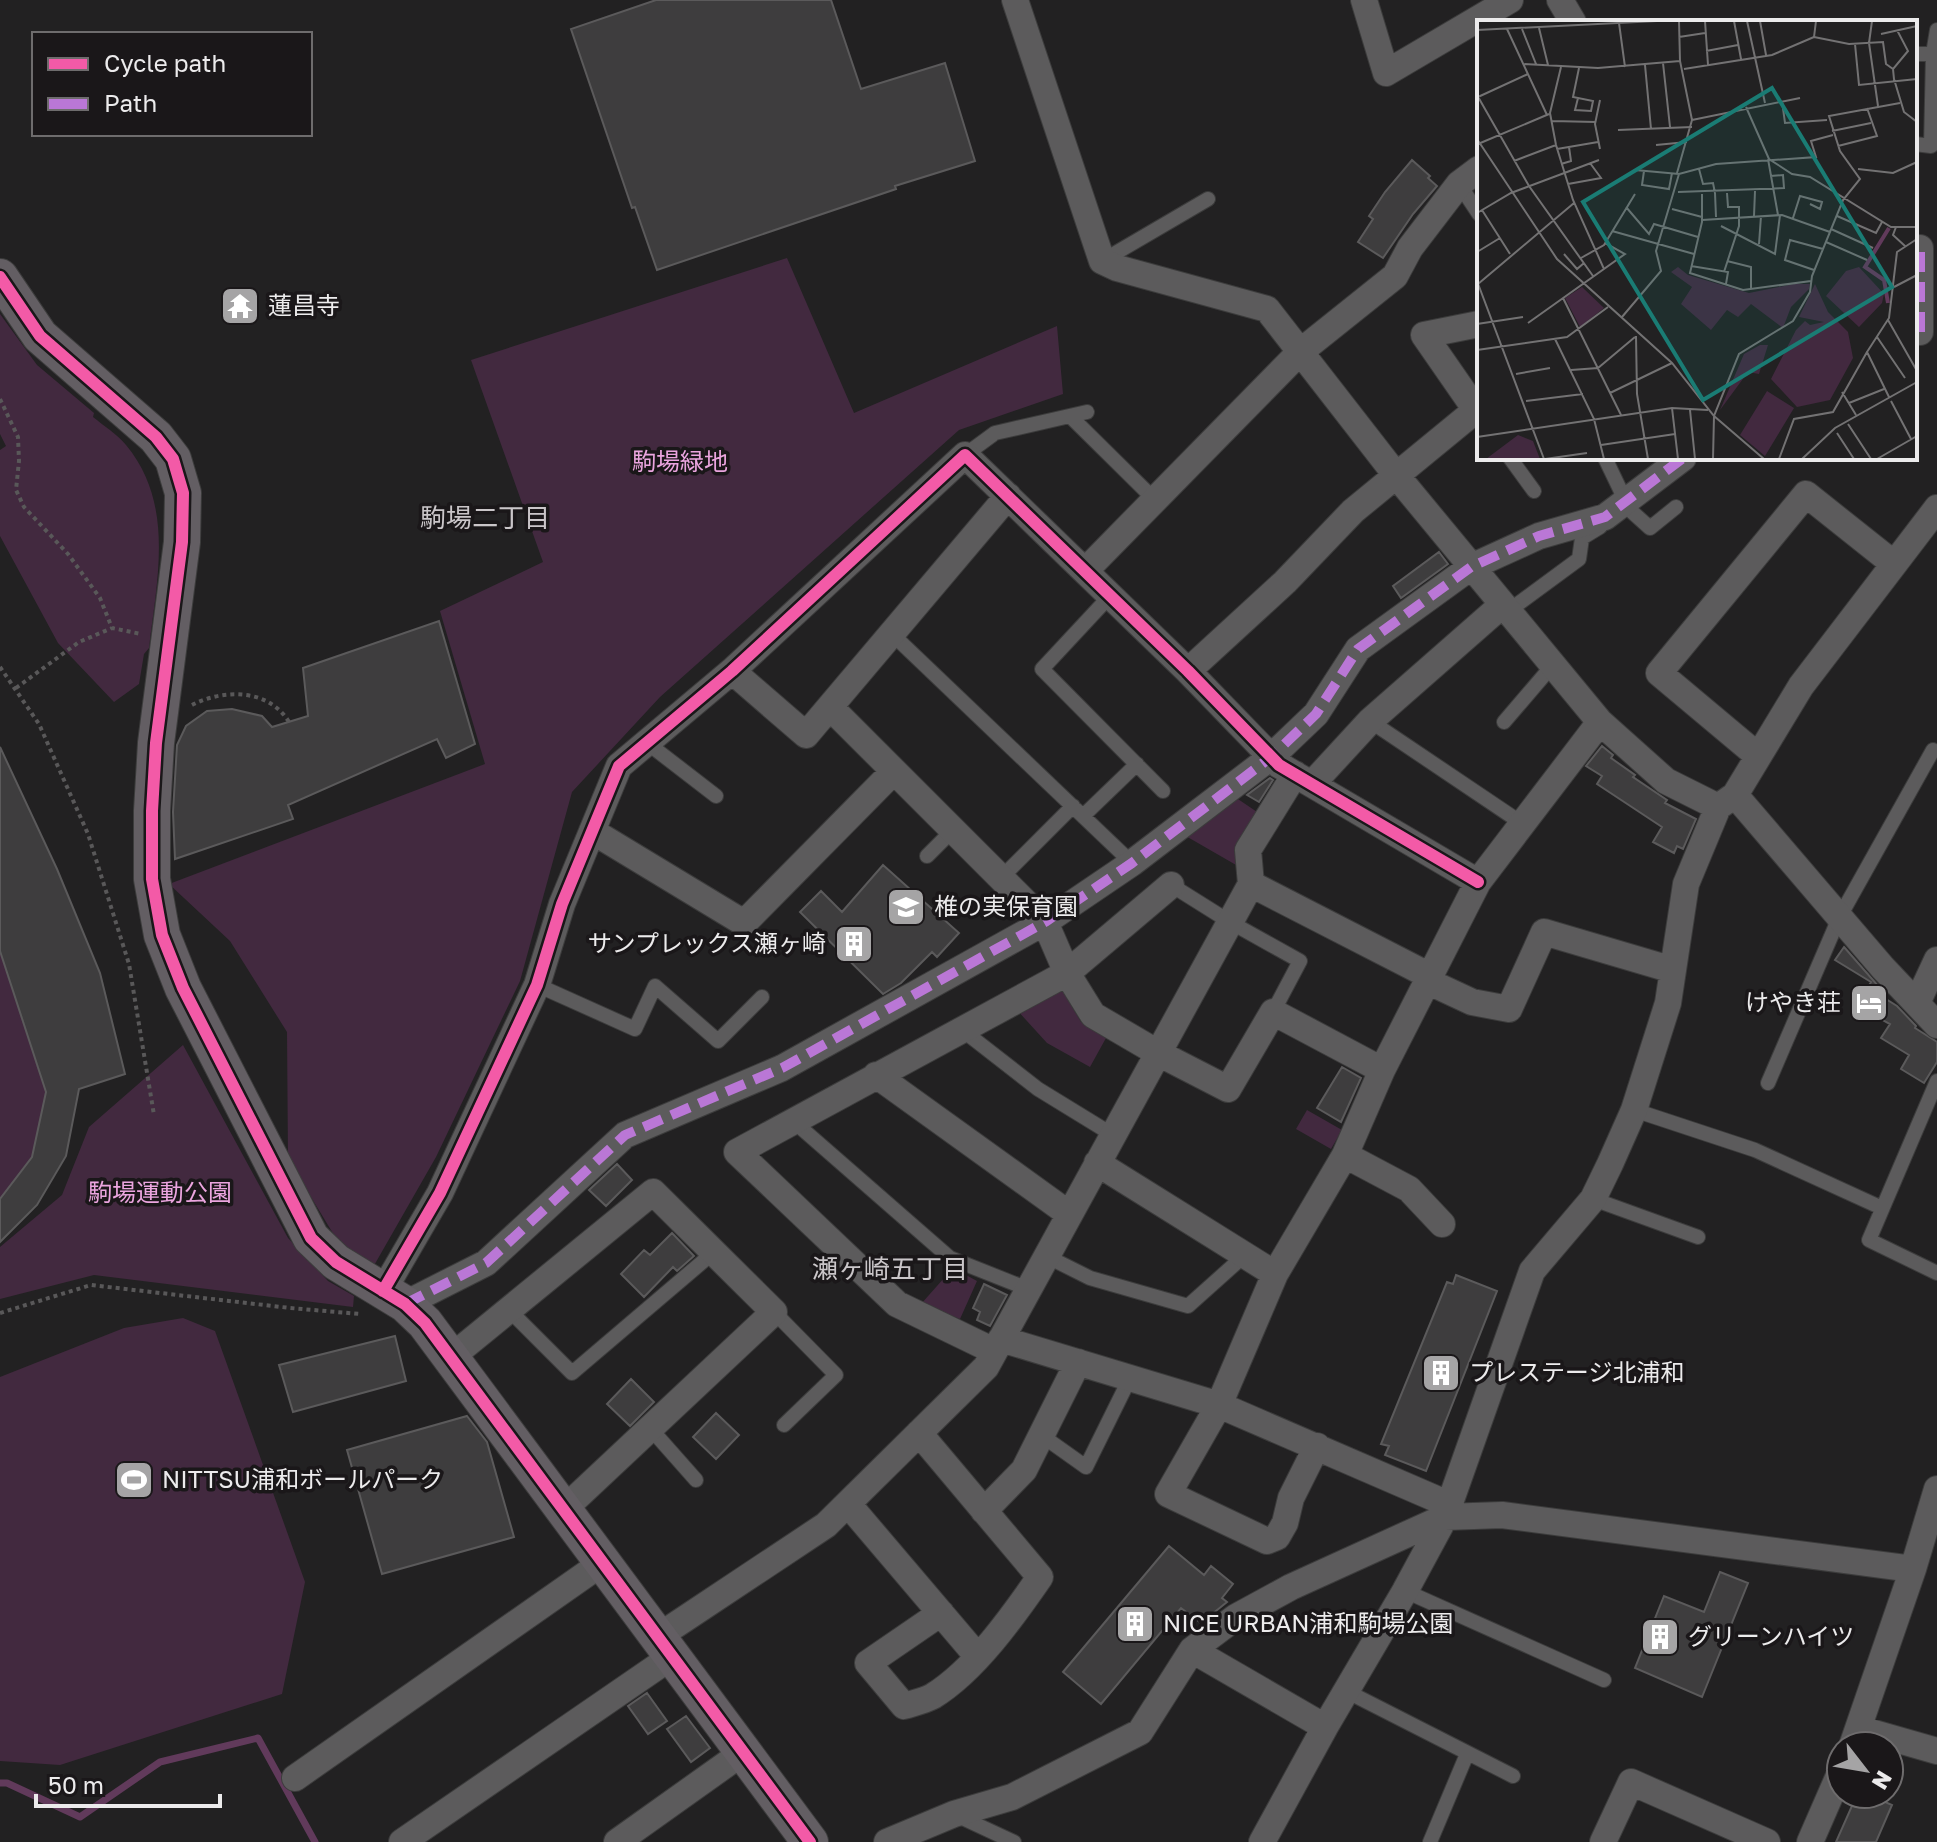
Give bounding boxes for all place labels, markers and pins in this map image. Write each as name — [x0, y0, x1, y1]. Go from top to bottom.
temple icon: 蓮昌寺 — [219, 285, 261, 327]
place label: 蓮昌寺 — [268, 290, 340, 319]
school or university icon: 椎の実保育園 — [885, 886, 927, 928]
place label: 椎の実保育園 — [934, 891, 1078, 920]
building icon: サンプレックス瀬ヶ崎 — [833, 923, 875, 965]
place label: サンプレックス瀬ヶ崎 — [587, 928, 826, 957]
hotel icon: けやき荘 — [1848, 982, 1890, 1024]
place label: けやき荘 — [1745, 987, 1841, 1016]
building icon: プレステージ北浦和 — [1420, 1352, 1462, 1394]
place label: プレステージ北浦和 — [1469, 1357, 1685, 1386]
sports icon: NITTSU浦和ボールパーク — [113, 1459, 155, 1501]
place label: NITTSU浦和ボールパーク — [162, 1464, 443, 1493]
building icon: NICE URBAN浦和駒場公園 — [1114, 1603, 1156, 1645]
place label: NICE URBAN浦和駒場公園 — [1163, 1608, 1454, 1637]
building icon: グリーンハイツ — [1639, 1616, 1681, 1658]
place label: グリーンハイツ — [1688, 1621, 1854, 1650]

